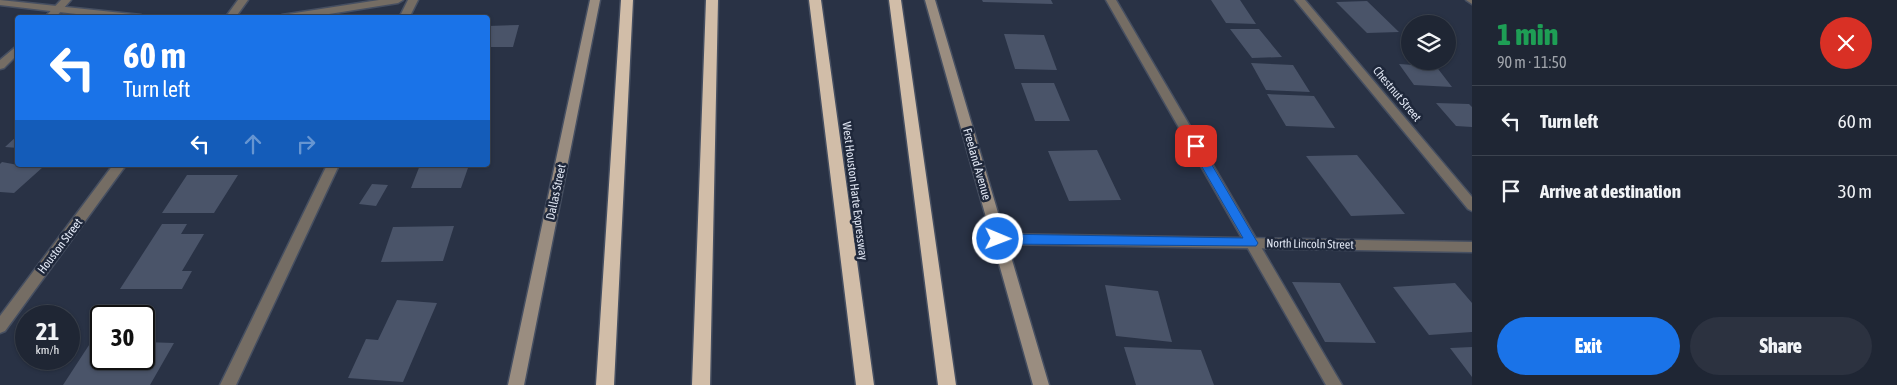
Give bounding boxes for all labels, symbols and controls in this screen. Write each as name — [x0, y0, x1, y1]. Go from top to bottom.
map controls — [1401, 15, 1456, 70]
button: layers — [1401, 15, 1456, 70]
text: 1 min — [1497, 17, 1558, 51]
button: close — [1820, 17, 1872, 69]
icon: left — [40, 35, 105, 100]
text: 60 m — [123, 35, 186, 75]
text: 90 m · 11:50 — [1497, 53, 1567, 71]
street label: Chestnut Street — [1370, 64, 1424, 125]
text: Turn left — [123, 76, 190, 102]
icon: left — [1497, 107, 1525, 135]
text: Turn left — [1540, 110, 1598, 132]
text: 60 m — [1838, 110, 1872, 132]
street label: West Houston Harte Expressway — [840, 121, 870, 261]
pin — [1175, 125, 1217, 167]
street label: Freeland Avenue — [960, 126, 994, 202]
icon: left — [186, 130, 214, 158]
icon: ahead — [239, 130, 267, 158]
icon: right — [292, 130, 320, 158]
icon: arrive — [1182, 132, 1210, 160]
street label: Dallas Street — [543, 162, 569, 221]
icon: arrive — [1497, 177, 1525, 205]
text: Arrive at destination — [1540, 180, 1681, 202]
text: 30 m — [1838, 180, 1872, 202]
position arrow — [971, 212, 1023, 264]
street label: Houston Street — [35, 215, 86, 276]
street label: North Lincoln Street — [1266, 236, 1354, 252]
speed limit sign: 30 — [90, 305, 155, 370]
text: 21 — [36, 317, 59, 345]
button: Exit — [1497, 317, 1680, 375]
button: Share — [1690, 317, 1872, 375]
text: km/h — [36, 343, 59, 357]

